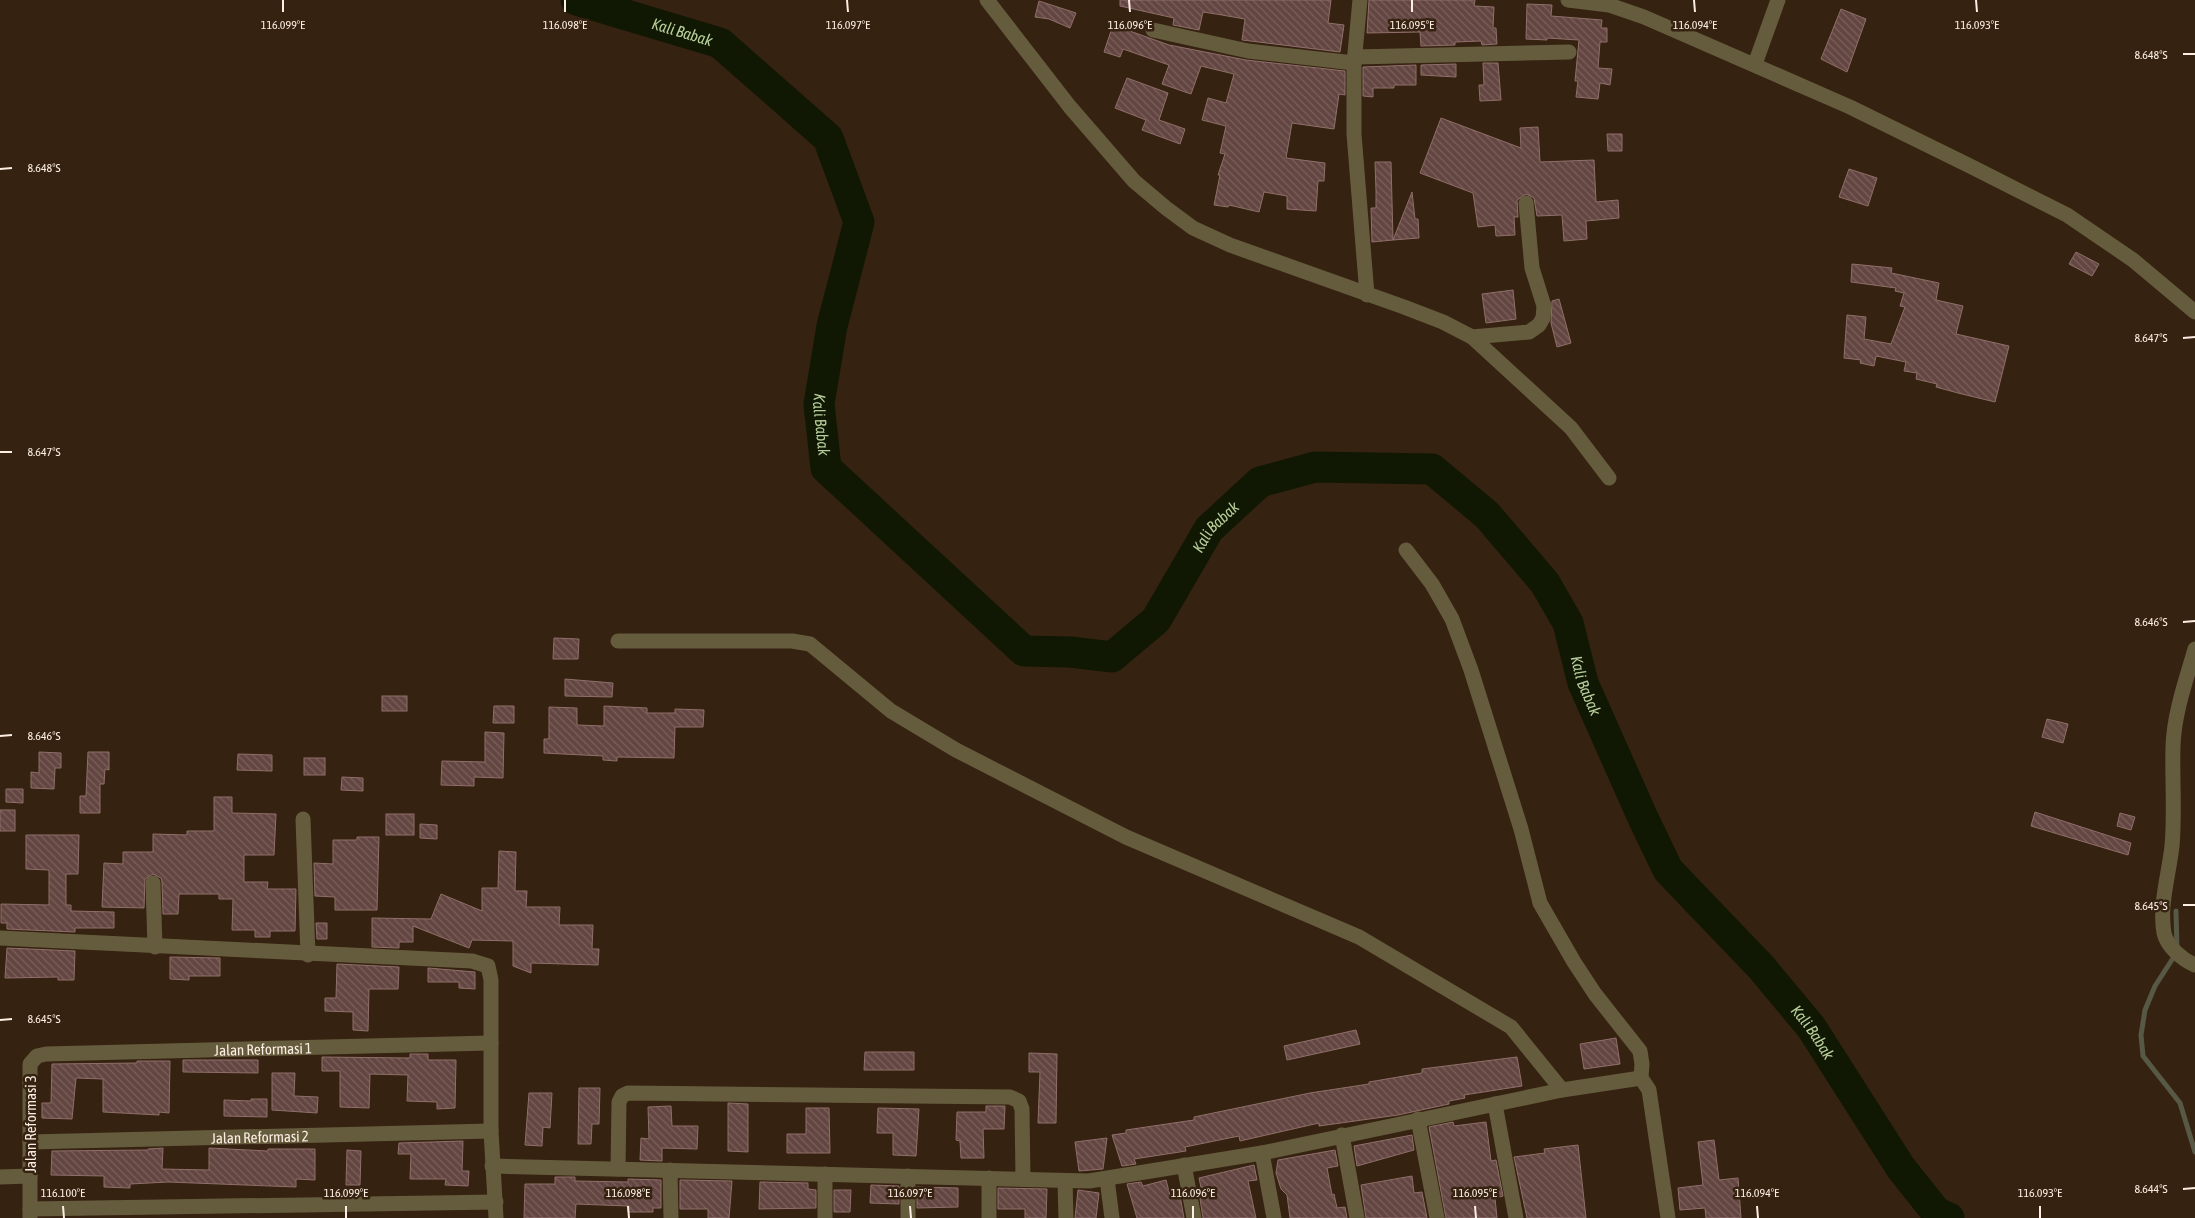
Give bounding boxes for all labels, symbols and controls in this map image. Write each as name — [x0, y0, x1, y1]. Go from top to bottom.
water label: Kali Babak — [650, 14, 716, 50]
text: 116.099°E — [261, 18, 305, 32]
text: 116.098°E — [543, 18, 587, 32]
text: 116.097°E — [826, 18, 870, 32]
text: 116.096°E — [1108, 18, 1152, 32]
text: 116.095°E — [1390, 18, 1434, 32]
text: 116.094°E — [1673, 18, 1717, 32]
text: 116.093°E — [1955, 18, 1999, 32]
text: 8.648°S — [2134, 48, 2168, 62]
text: 8.648°S — [27, 161, 61, 175]
text: 8.647°S — [2134, 331, 2168, 345]
water label: Kali Babak — [810, 392, 834, 458]
text: 8.647°S — [27, 445, 61, 459]
water label: Kali Babak — [1188, 497, 1243, 555]
text: 8.646°S — [2134, 615, 2168, 629]
water label: Kali Babak — [1568, 654, 1606, 719]
text: 8.646°S — [27, 729, 61, 743]
text: 8.645°S — [2134, 899, 2168, 913]
water label: Kali Babak — [1788, 1001, 1839, 1063]
text: 8.645°S — [27, 1012, 61, 1026]
street label: Jalan Reformasi 1 — [214, 1039, 312, 1058]
street label: Jalan Reformasi 3 — [22, 1075, 39, 1173]
street label: Jalan Reformasi 2 — [211, 1127, 309, 1146]
text: 8.644°S — [2134, 1182, 2168, 1196]
text: 116.100°E — [41, 1186, 85, 1200]
text: 116.099°E — [324, 1186, 368, 1200]
text: 116.098°E — [606, 1186, 650, 1200]
text: 116.097°E — [888, 1186, 932, 1200]
text: 116.096°E — [1171, 1186, 1215, 1200]
text: 116.095°E — [1453, 1186, 1497, 1200]
text: 116.094°E — [1735, 1186, 1779, 1200]
text: 116.093°E — [2018, 1186, 2062, 1200]

